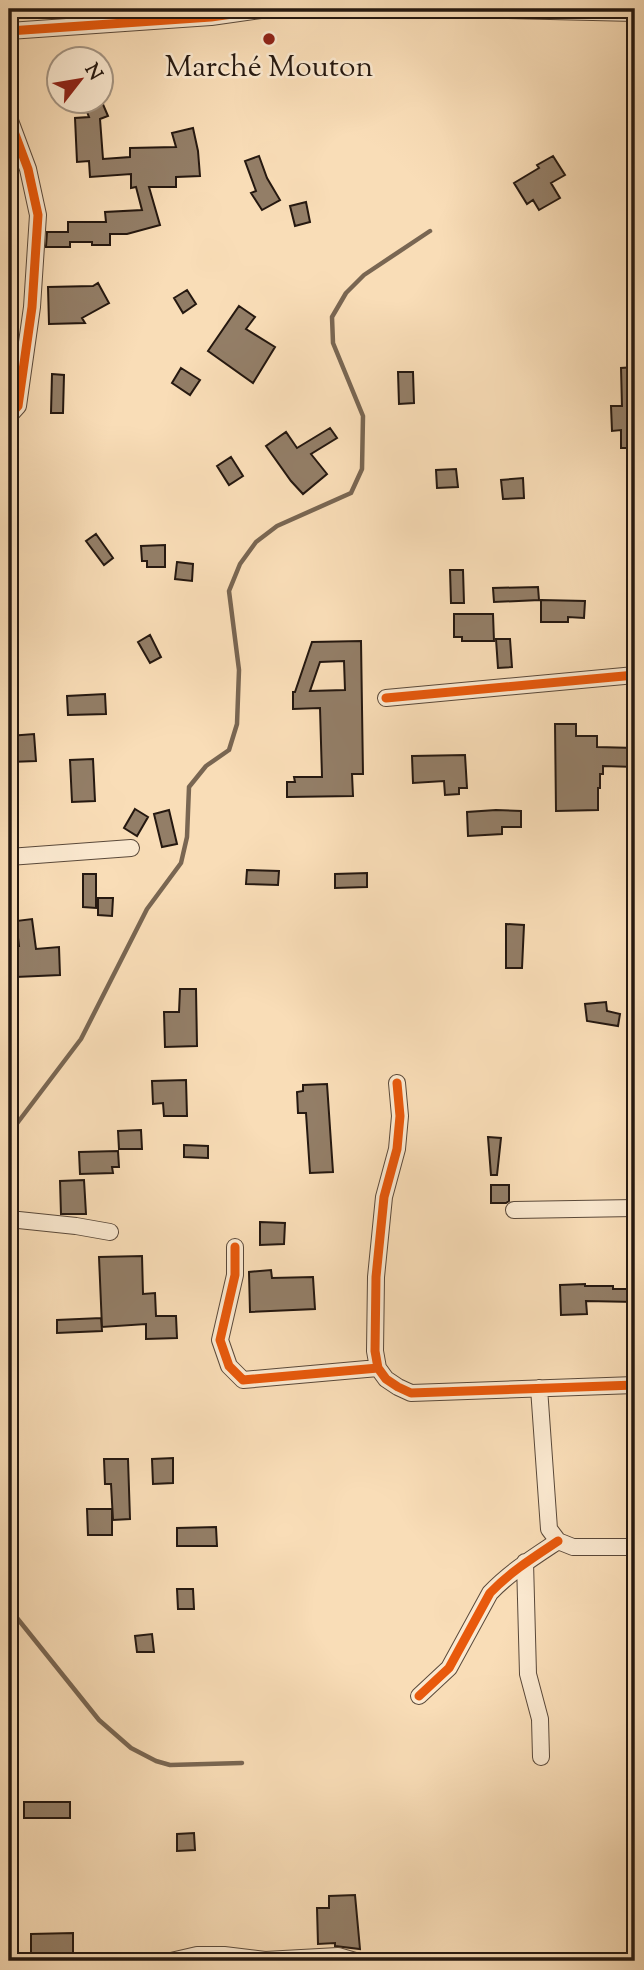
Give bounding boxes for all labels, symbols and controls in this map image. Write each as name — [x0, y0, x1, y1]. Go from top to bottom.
marker: Marché Mouton — [261, 31, 277, 47]
north arrow — [46, 46, 116, 116]
place label: Marché Mouton — [165, 47, 374, 90]
text: N — [77, 59, 108, 86]

